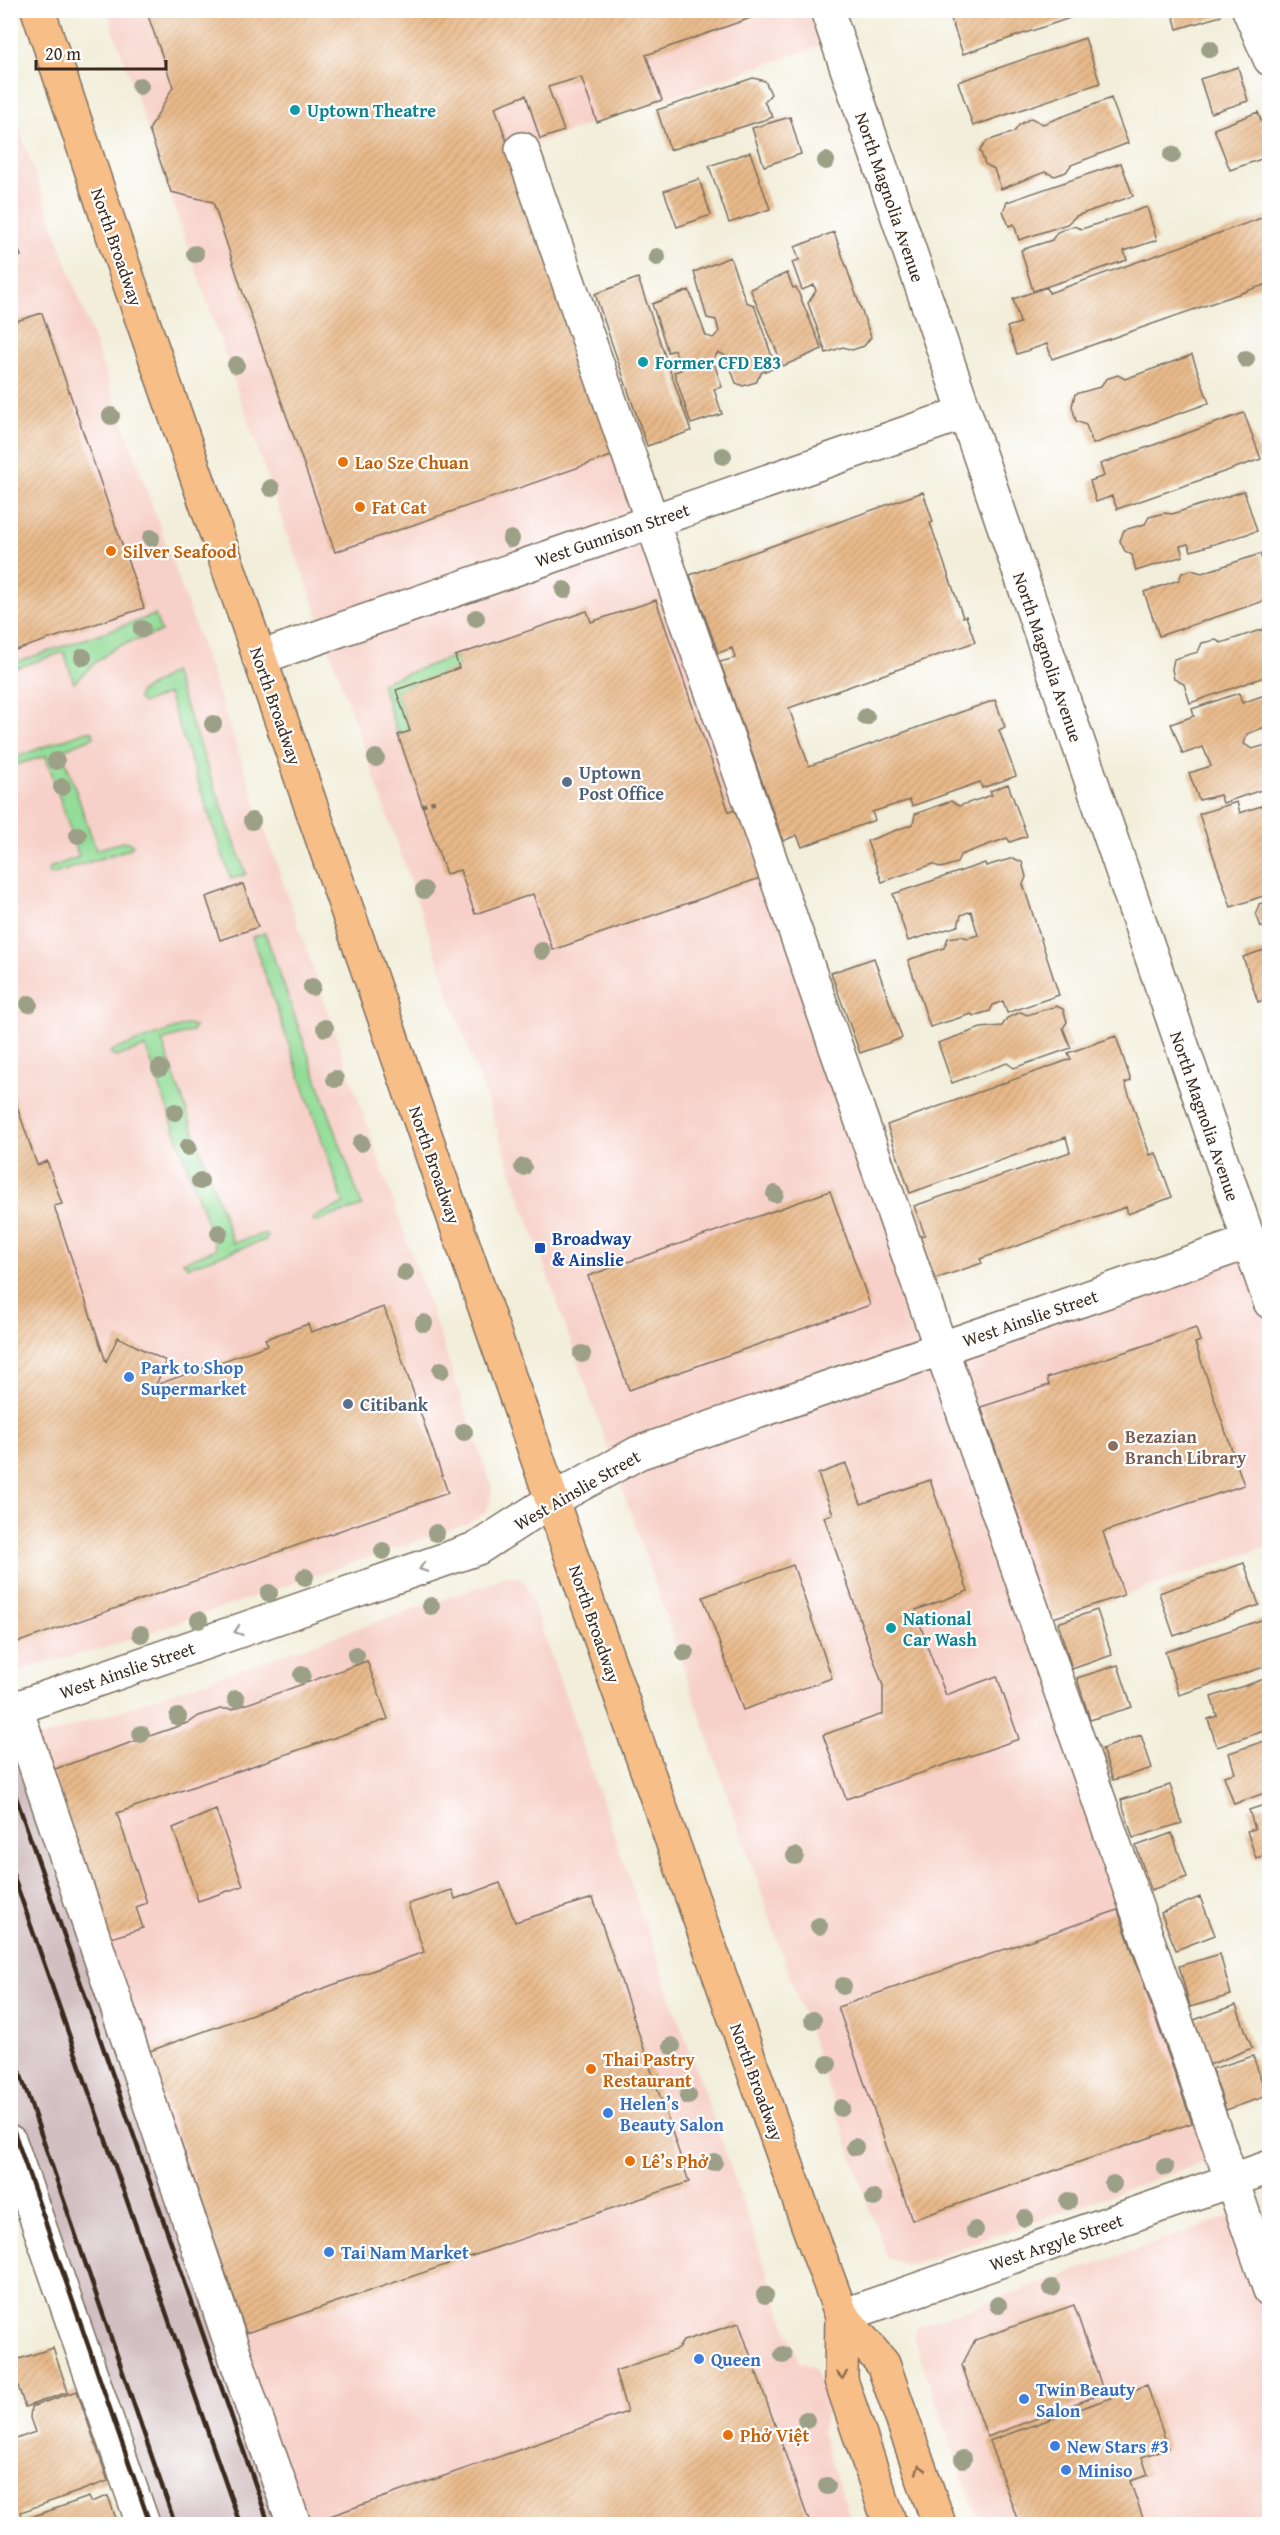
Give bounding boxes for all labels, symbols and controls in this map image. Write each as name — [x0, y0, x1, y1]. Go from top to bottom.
scale bar — [36, 33, 166, 71]
text: 20 m — [45, 40, 81, 67]
place label: Uptown Theatre — [307, 97, 436, 124]
marker: Uptown Theatre — [288, 103, 302, 117]
street label: North Magnolia Avenue — [848, 108, 932, 286]
street label: North Broadway — [84, 184, 150, 310]
place label: Former CFD E83 — [655, 349, 781, 376]
marker: Former CFD E83 — [636, 355, 650, 369]
place label: Lao Sze Chuan — [355, 449, 469, 476]
marker: Lao Sze Chuan — [336, 455, 350, 469]
place label: Fat Cat — [372, 494, 427, 521]
street label: West Gunnison Street — [531, 496, 694, 574]
marker: Fat Cat — [353, 500, 367, 514]
place label: Silver Seafood — [123, 538, 237, 565]
marker: Silver Seafood — [104, 544, 118, 558]
street label: North Magnolia Avenue — [1006, 568, 1090, 746]
street label: North Broadway — [243, 643, 309, 769]
place label: Uptown Post Office — [579, 759, 664, 807]
marker: Uptown Post Office — [560, 775, 574, 789]
street label: North Magnolia Avenue — [1163, 1027, 1247, 1205]
street label: North Broadway — [402, 1102, 468, 1228]
place label: Broadway & Ainslie — [552, 1225, 632, 1273]
marker: Broadway & Ainslie — [533, 1241, 547, 1255]
street label: West Ainslie Street — [959, 1282, 1102, 1354]
place label: Park to Shop Supermarket — [141, 1354, 247, 1402]
marker: Park to Shop Supermarket — [122, 1370, 136, 1384]
place label: Citibank — [360, 1391, 429, 1418]
marker: Citibank — [341, 1397, 355, 1411]
place label: Bezazian Branch Library — [1125, 1423, 1247, 1471]
marker: Bezazian Branch Library — [1106, 1439, 1120, 1453]
street label: West Ainslie Street — [509, 1443, 646, 1537]
one-way arrow — [418, 1560, 429, 1573]
street label: North Broadway — [562, 1561, 628, 1687]
place label: National Car Wash — [903, 1605, 977, 1653]
marker: National Car Wash — [884, 1621, 898, 1635]
one-way arrow — [233, 1624, 244, 1637]
street label: West Ainslie Street — [56, 1634, 199, 1706]
street label: North Broadway — [723, 2019, 791, 2145]
place label: Thai Pastry Restaurant — [603, 2046, 696, 2094]
marker: Thai Pastry Restaurant — [584, 2062, 598, 2076]
place label: Helen’s Beauty Salon — [620, 2090, 724, 2138]
marker: Helen’s Beauty Salon — [601, 2106, 615, 2120]
place label: Lê’s Phở — [642, 2148, 709, 2175]
marker: Lê’s Phở — [623, 2154, 637, 2168]
street label: West Argyle Street — [986, 2206, 1127, 2278]
place label: Tai Nam Market — [341, 2239, 469, 2266]
marker: Tai Nam Market — [322, 2245, 336, 2259]
place label: Queen — [711, 2346, 761, 2373]
marker: Queen — [692, 2352, 706, 2366]
one-way arrow — [835, 2370, 848, 2379]
place label: Twin Beauty Salon — [1036, 2376, 1136, 2424]
marker: Twin Beauty Salon — [1017, 2392, 1031, 2406]
place label: Phở Việt — [740, 2422, 809, 2449]
marker: Phở Việt — [721, 2428, 735, 2442]
place label: New Stars #3 — [1067, 2433, 1169, 2460]
marker: New Stars #3 — [1048, 2439, 1062, 2453]
place label: Miniso — [1078, 2457, 1133, 2484]
marker: Miniso — [1059, 2463, 1073, 2477]
one-way arrow — [914, 2464, 927, 2475]

